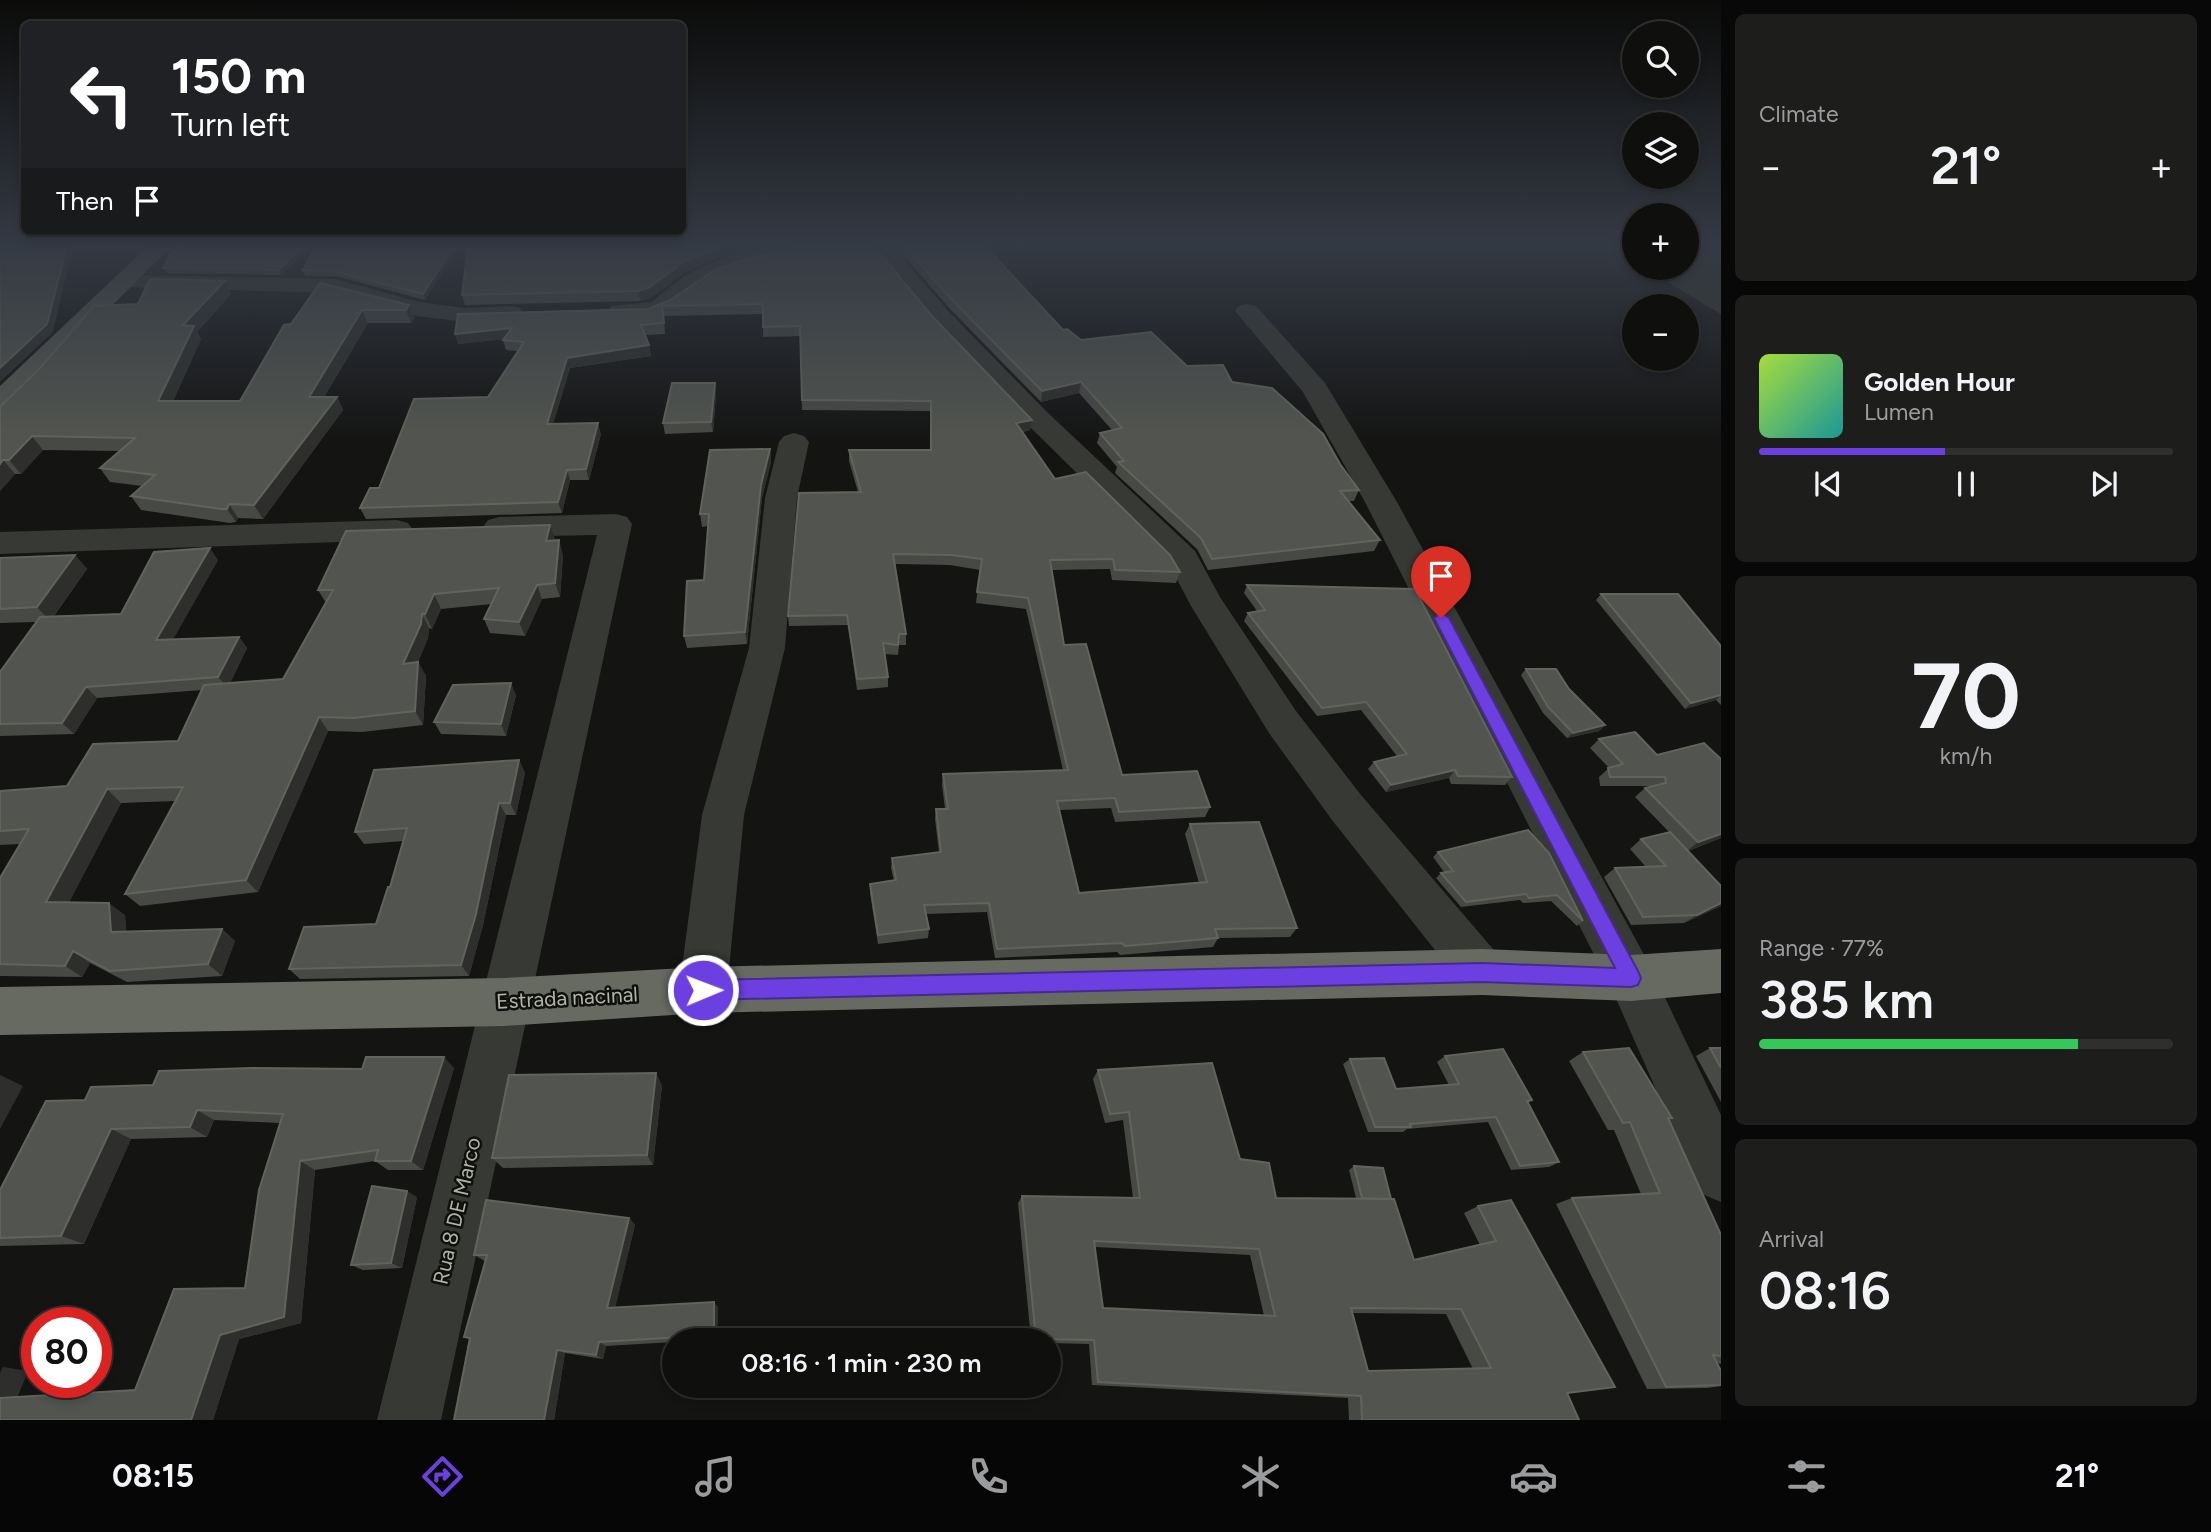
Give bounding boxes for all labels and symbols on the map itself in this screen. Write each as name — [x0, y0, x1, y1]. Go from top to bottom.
pin — [1411, 546, 1471, 618]
position arrow — [666, 953, 740, 1027]
street label: Estrada nacinal — [495, 981, 638, 1014]
street label: Rua 8 DE Marco — [427, 1135, 486, 1287]
speed limit sign: 80 — [21, 1307, 112, 1398]

